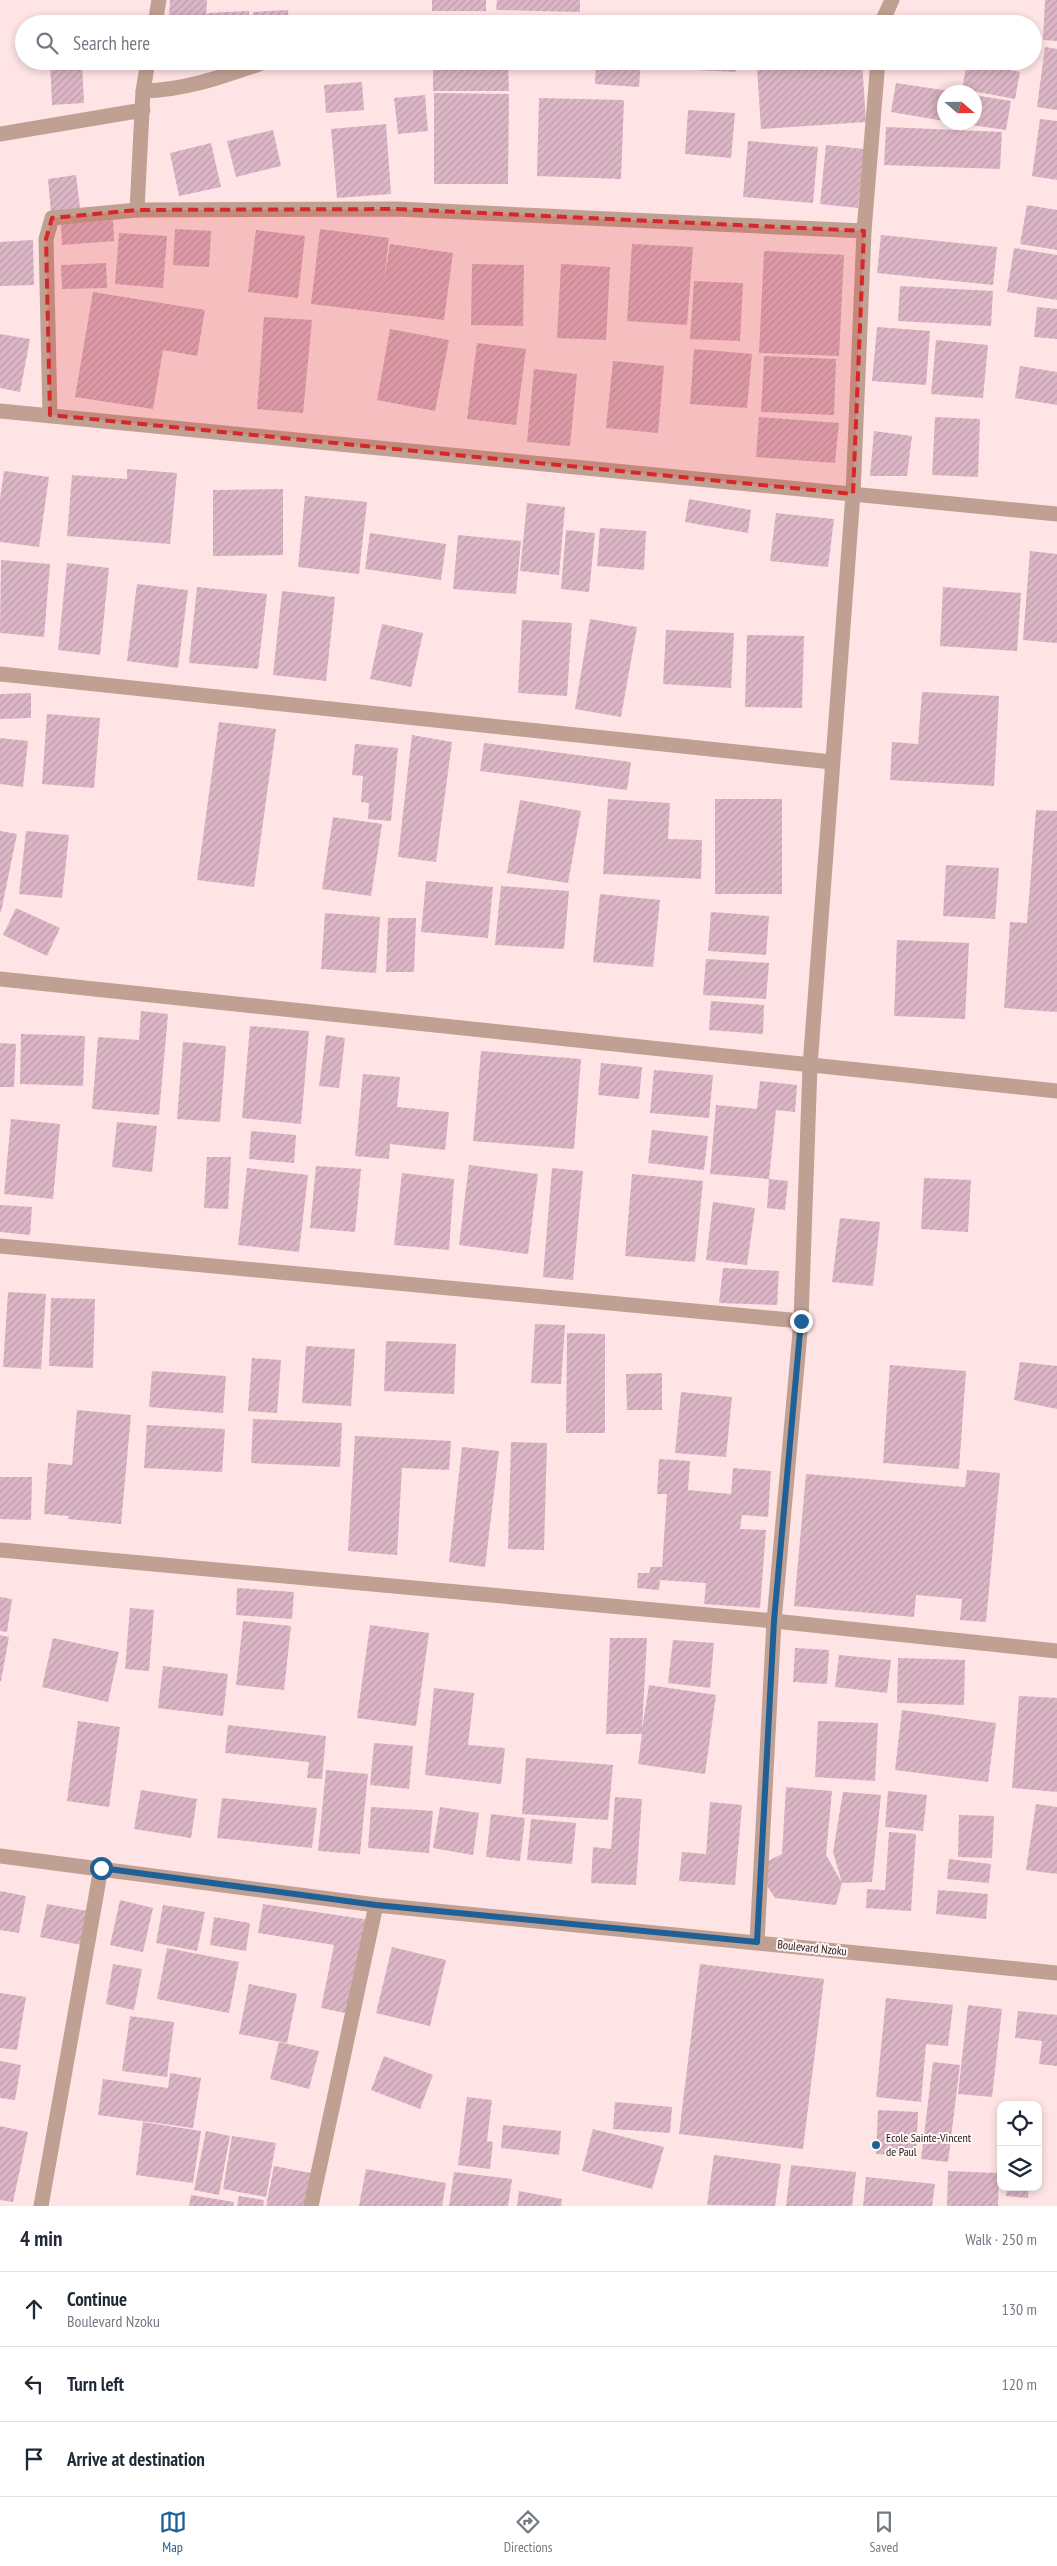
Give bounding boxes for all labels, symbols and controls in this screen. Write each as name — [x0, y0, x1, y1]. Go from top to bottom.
search box — [15, 15, 1042, 70]
icon: search — [33, 29, 61, 57]
text: Search here — [73, 31, 150, 55]
north arrow — [937, 85, 982, 130]
route end — [790, 1310, 813, 1333]
route start — [90, 1857, 113, 1880]
street label: Boulevard Nzoku — [777, 1936, 848, 1959]
map controls — [997, 2101, 1042, 2191]
button: locate — [997, 2101, 1042, 2146]
place label: Ecole Sainte-Vincent de Paul — [886, 2130, 972, 2159]
marker: Ecole Sainte-Vincent de Paul — [870, 2139, 882, 2151]
button: layers — [997, 2146, 1042, 2191]
text: 4 min — [20, 2225, 62, 2252]
text: Walk · 250 m — [965, 2229, 1037, 2249]
text: Continue — [67, 2287, 127, 2311]
icon: ahead — [20, 2295, 48, 2323]
text: 130 m — [1002, 2299, 1037, 2319]
text: Boulevard Nzoku — [67, 2311, 160, 2331]
icon: left — [20, 2370, 48, 2398]
text: Turn left — [67, 2372, 124, 2396]
text: 120 m — [1002, 2374, 1037, 2394]
icon: arrive — [20, 2445, 48, 2473]
text: Arrive at destination — [67, 2447, 205, 2471]
tab: Map — [159, 2508, 187, 2556]
tab: Directions — [504, 2508, 552, 2556]
tab: Saved — [870, 2508, 898, 2556]

